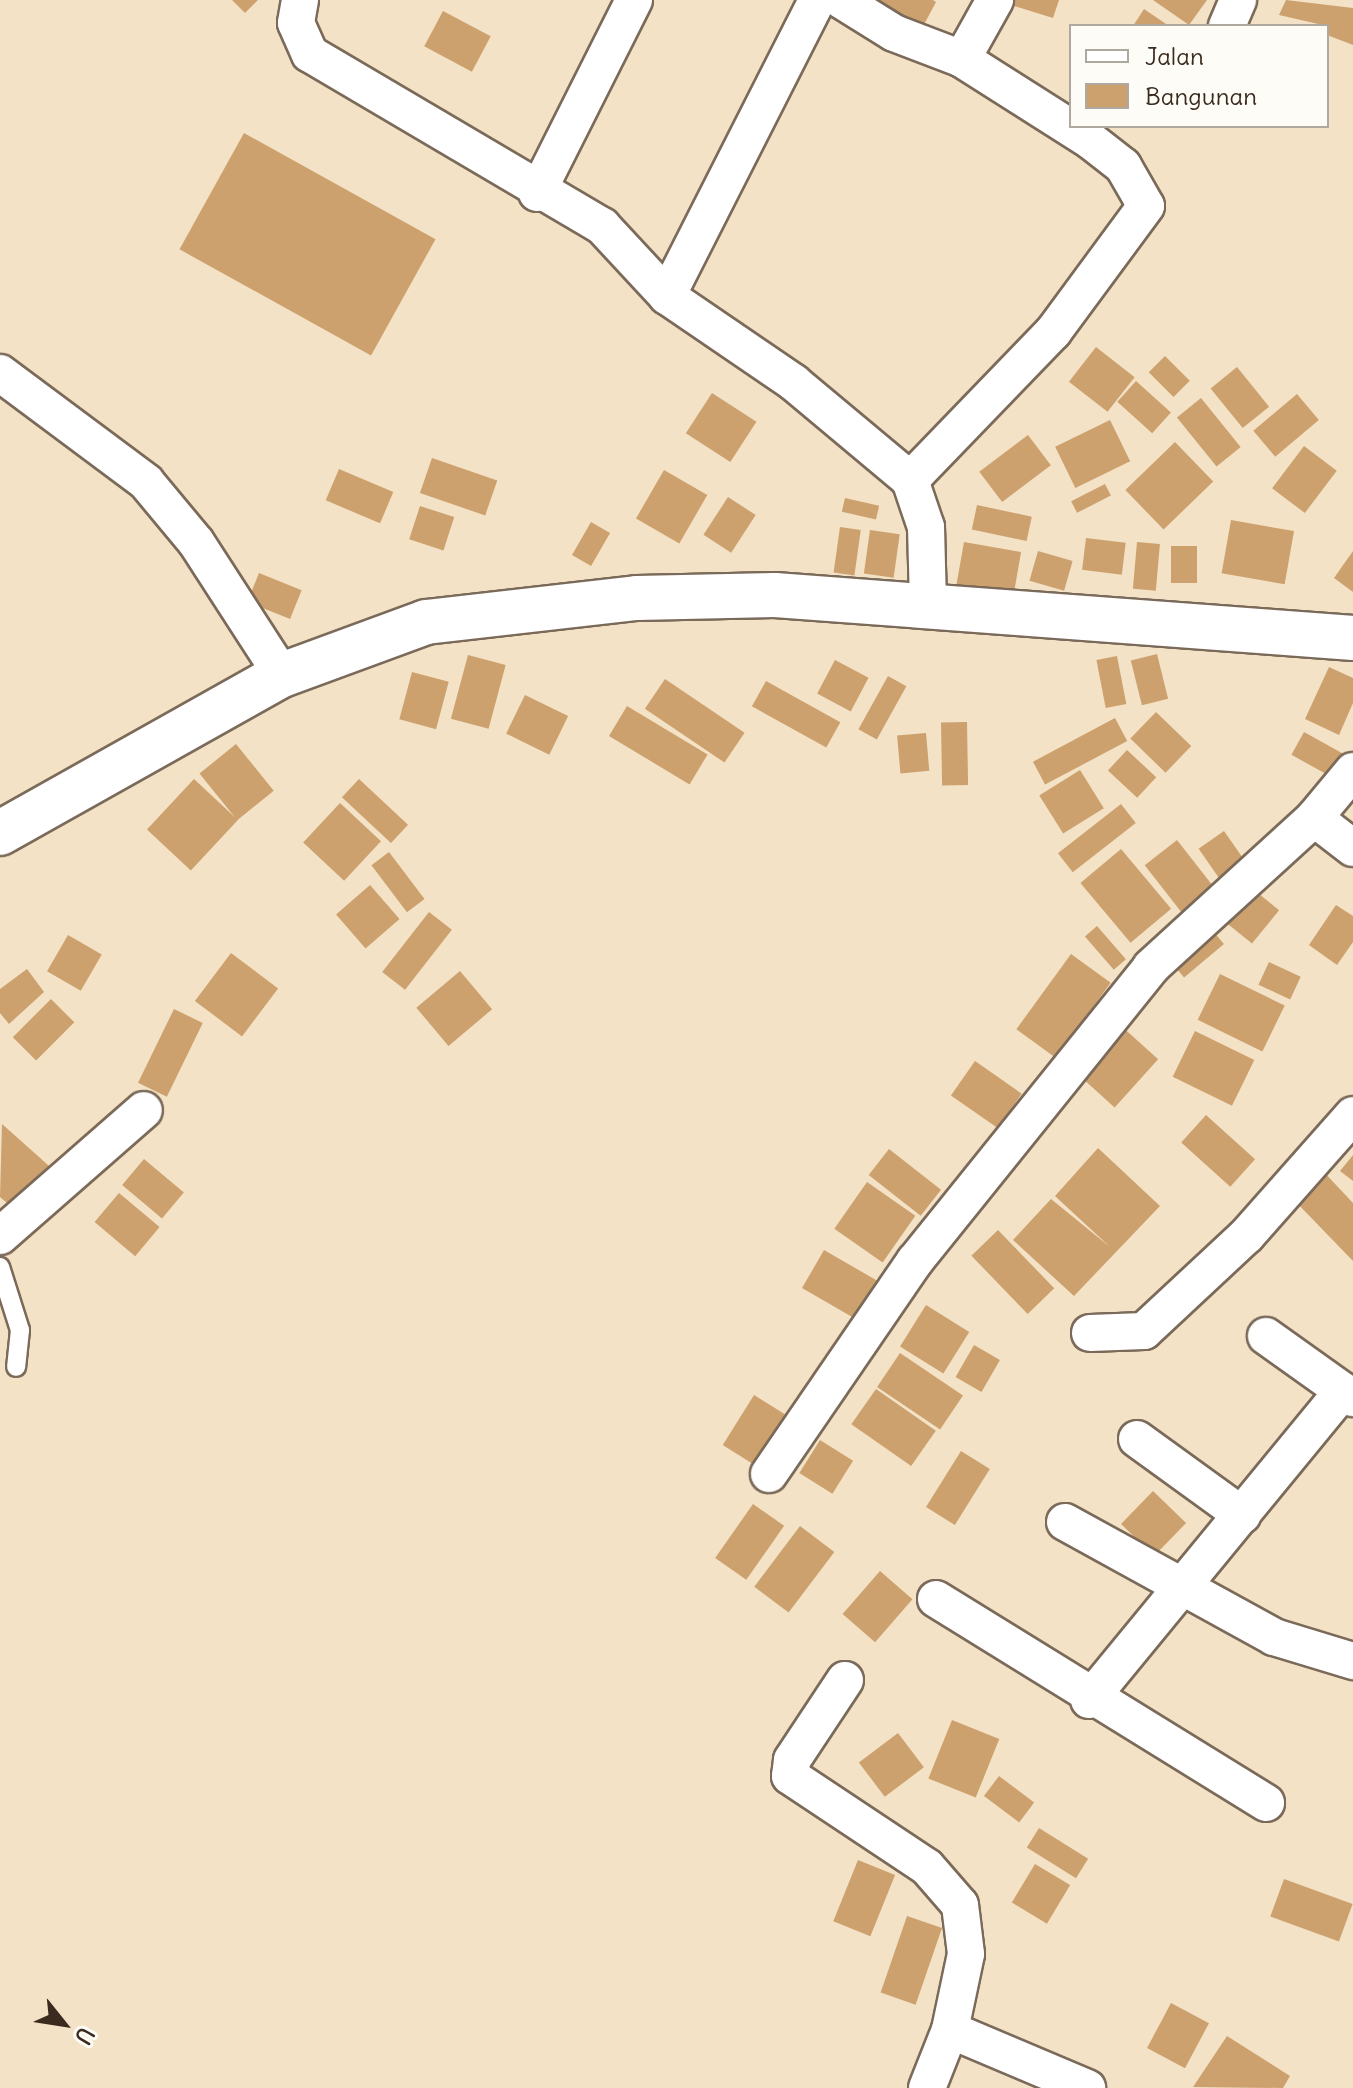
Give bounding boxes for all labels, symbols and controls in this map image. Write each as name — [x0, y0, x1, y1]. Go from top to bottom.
legend — [1069, 24, 1329, 128]
text: Jalan — [1145, 41, 1204, 71]
text: Bangunan — [1145, 81, 1257, 111]
north arrow — [24, 1984, 104, 2064]
text: U — [69, 2022, 101, 2050]

